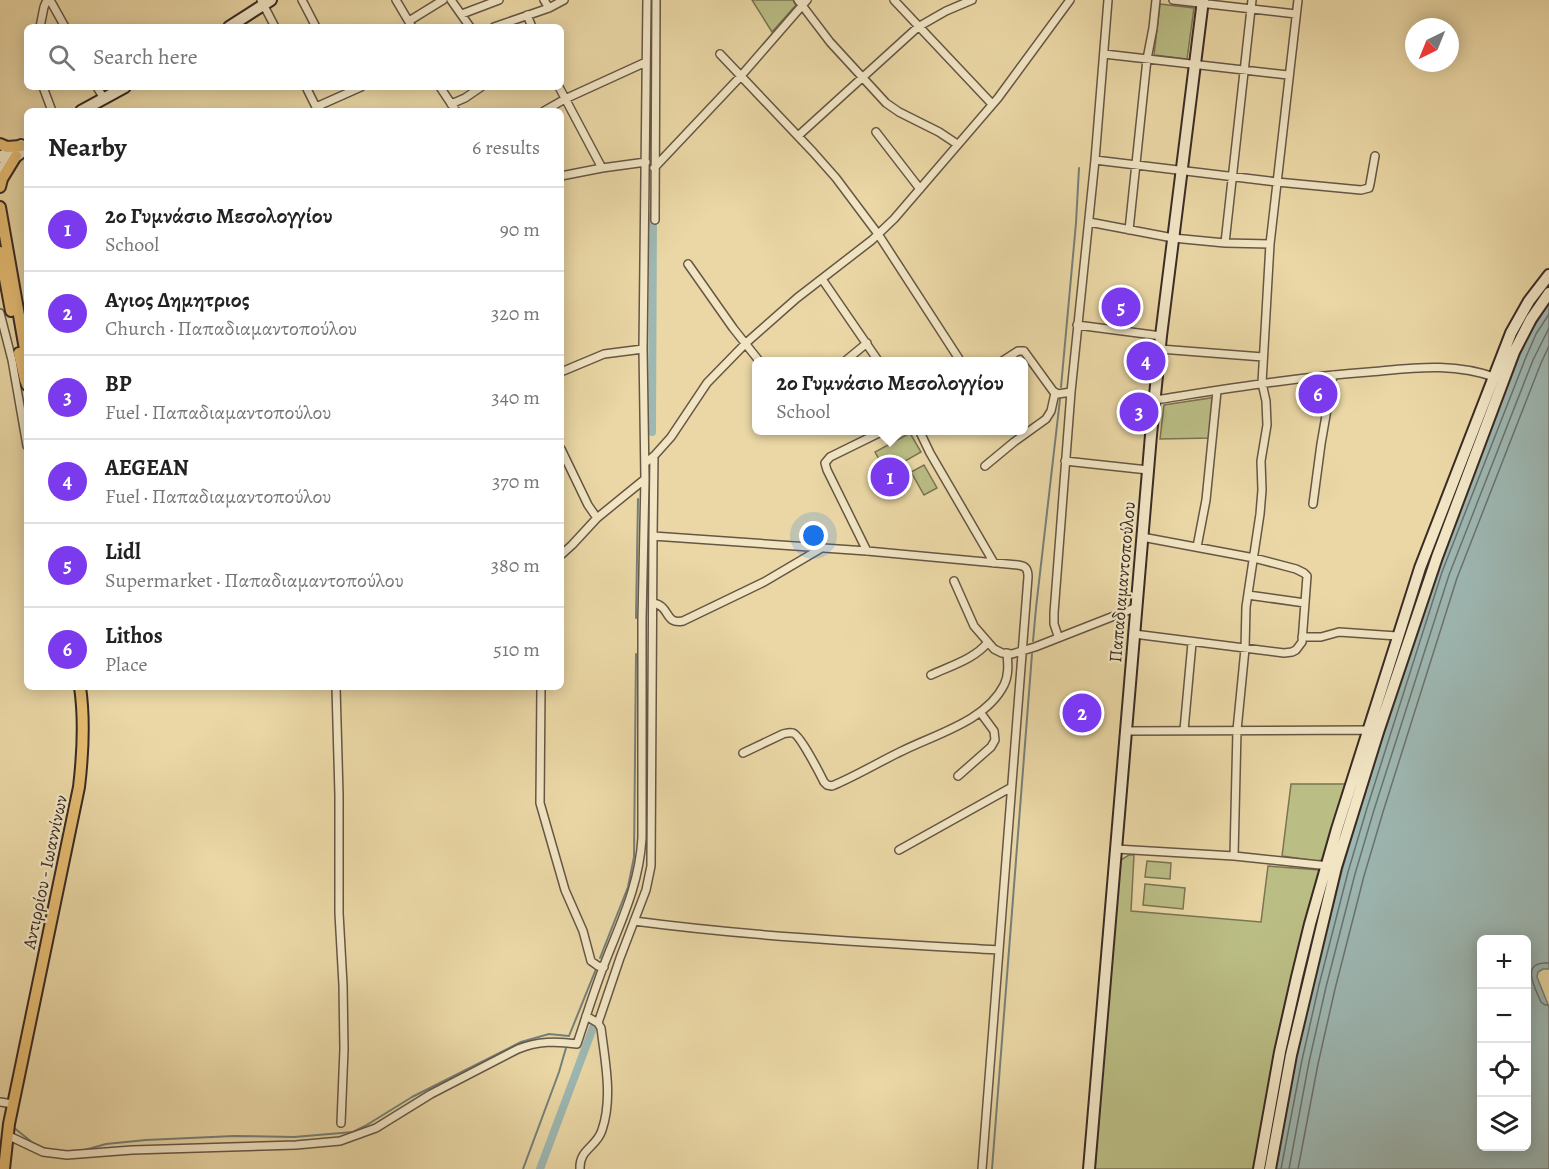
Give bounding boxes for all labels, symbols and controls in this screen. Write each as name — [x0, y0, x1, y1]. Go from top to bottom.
north arrow — [1405, 18, 1459, 72]
search box — [24, 24, 564, 90]
icon: search — [45, 41, 78, 74]
text: Search here — [93, 42, 198, 72]
text: Nearby — [48, 130, 127, 165]
text: 6 results — [472, 134, 540, 161]
text: 2ο Γυμνάσιο Μεσολογγίου — [105, 201, 332, 231]
text: 1 — [64, 216, 71, 243]
text: 90 m — [500, 216, 540, 243]
text: School — [105, 231, 159, 258]
pin: 5 — [1102, 284, 1140, 330]
text: Αγιος Δημητριος — [105, 285, 250, 315]
text: 2 — [63, 300, 72, 327]
text: 320 m — [491, 300, 540, 327]
text: Church · Παπαδιαμαντοπούλου — [105, 315, 357, 342]
pin: 4 — [1126, 338, 1166, 384]
popup — [752, 357, 1028, 435]
text: 2ο Γυμνάσιο Μεσολογγίου — [776, 368, 1004, 398]
text: BP — [105, 369, 131, 399]
pin: 6 — [1298, 372, 1338, 416]
text: 3 — [63, 384, 72, 411]
text: 340 m — [491, 384, 540, 411]
pin: 3 — [1120, 390, 1158, 434]
text: School — [776, 398, 830, 425]
text: Fuel · Παπαδιαμαντοπούλου — [105, 399, 331, 426]
text: AEGEAN — [105, 453, 189, 483]
pin: 1 — [870, 454, 910, 500]
text: 4 — [63, 468, 72, 495]
text: 370 m — [492, 468, 540, 495]
text: Fuel · Παπαδιαμαντοπούλου — [105, 483, 331, 510]
street label: Παπαδιαμαντοπούλου — [1103, 500, 1141, 664]
your location — [799, 521, 828, 550]
text: Lidl — [105, 537, 141, 567]
text: 5 — [63, 552, 72, 579]
text: 380 m — [491, 552, 540, 579]
text: Supermarket · Παπαδιαμαντοπούλου — [105, 567, 404, 594]
text: Lithos — [105, 621, 163, 651]
text: 6 — [63, 636, 72, 663]
text: 510 m — [493, 636, 540, 663]
text: Place — [105, 651, 147, 678]
pin: 2 — [1062, 690, 1102, 736]
street label: Αντιρρίου - Ιωαννίνων — [17, 793, 73, 952]
map controls — [1477, 935, 1531, 1151]
button: + — [1477, 935, 1531, 989]
button: − — [1477, 989, 1531, 1043]
button: locate — [1477, 1043, 1531, 1097]
button: layers — [1477, 1097, 1531, 1151]

